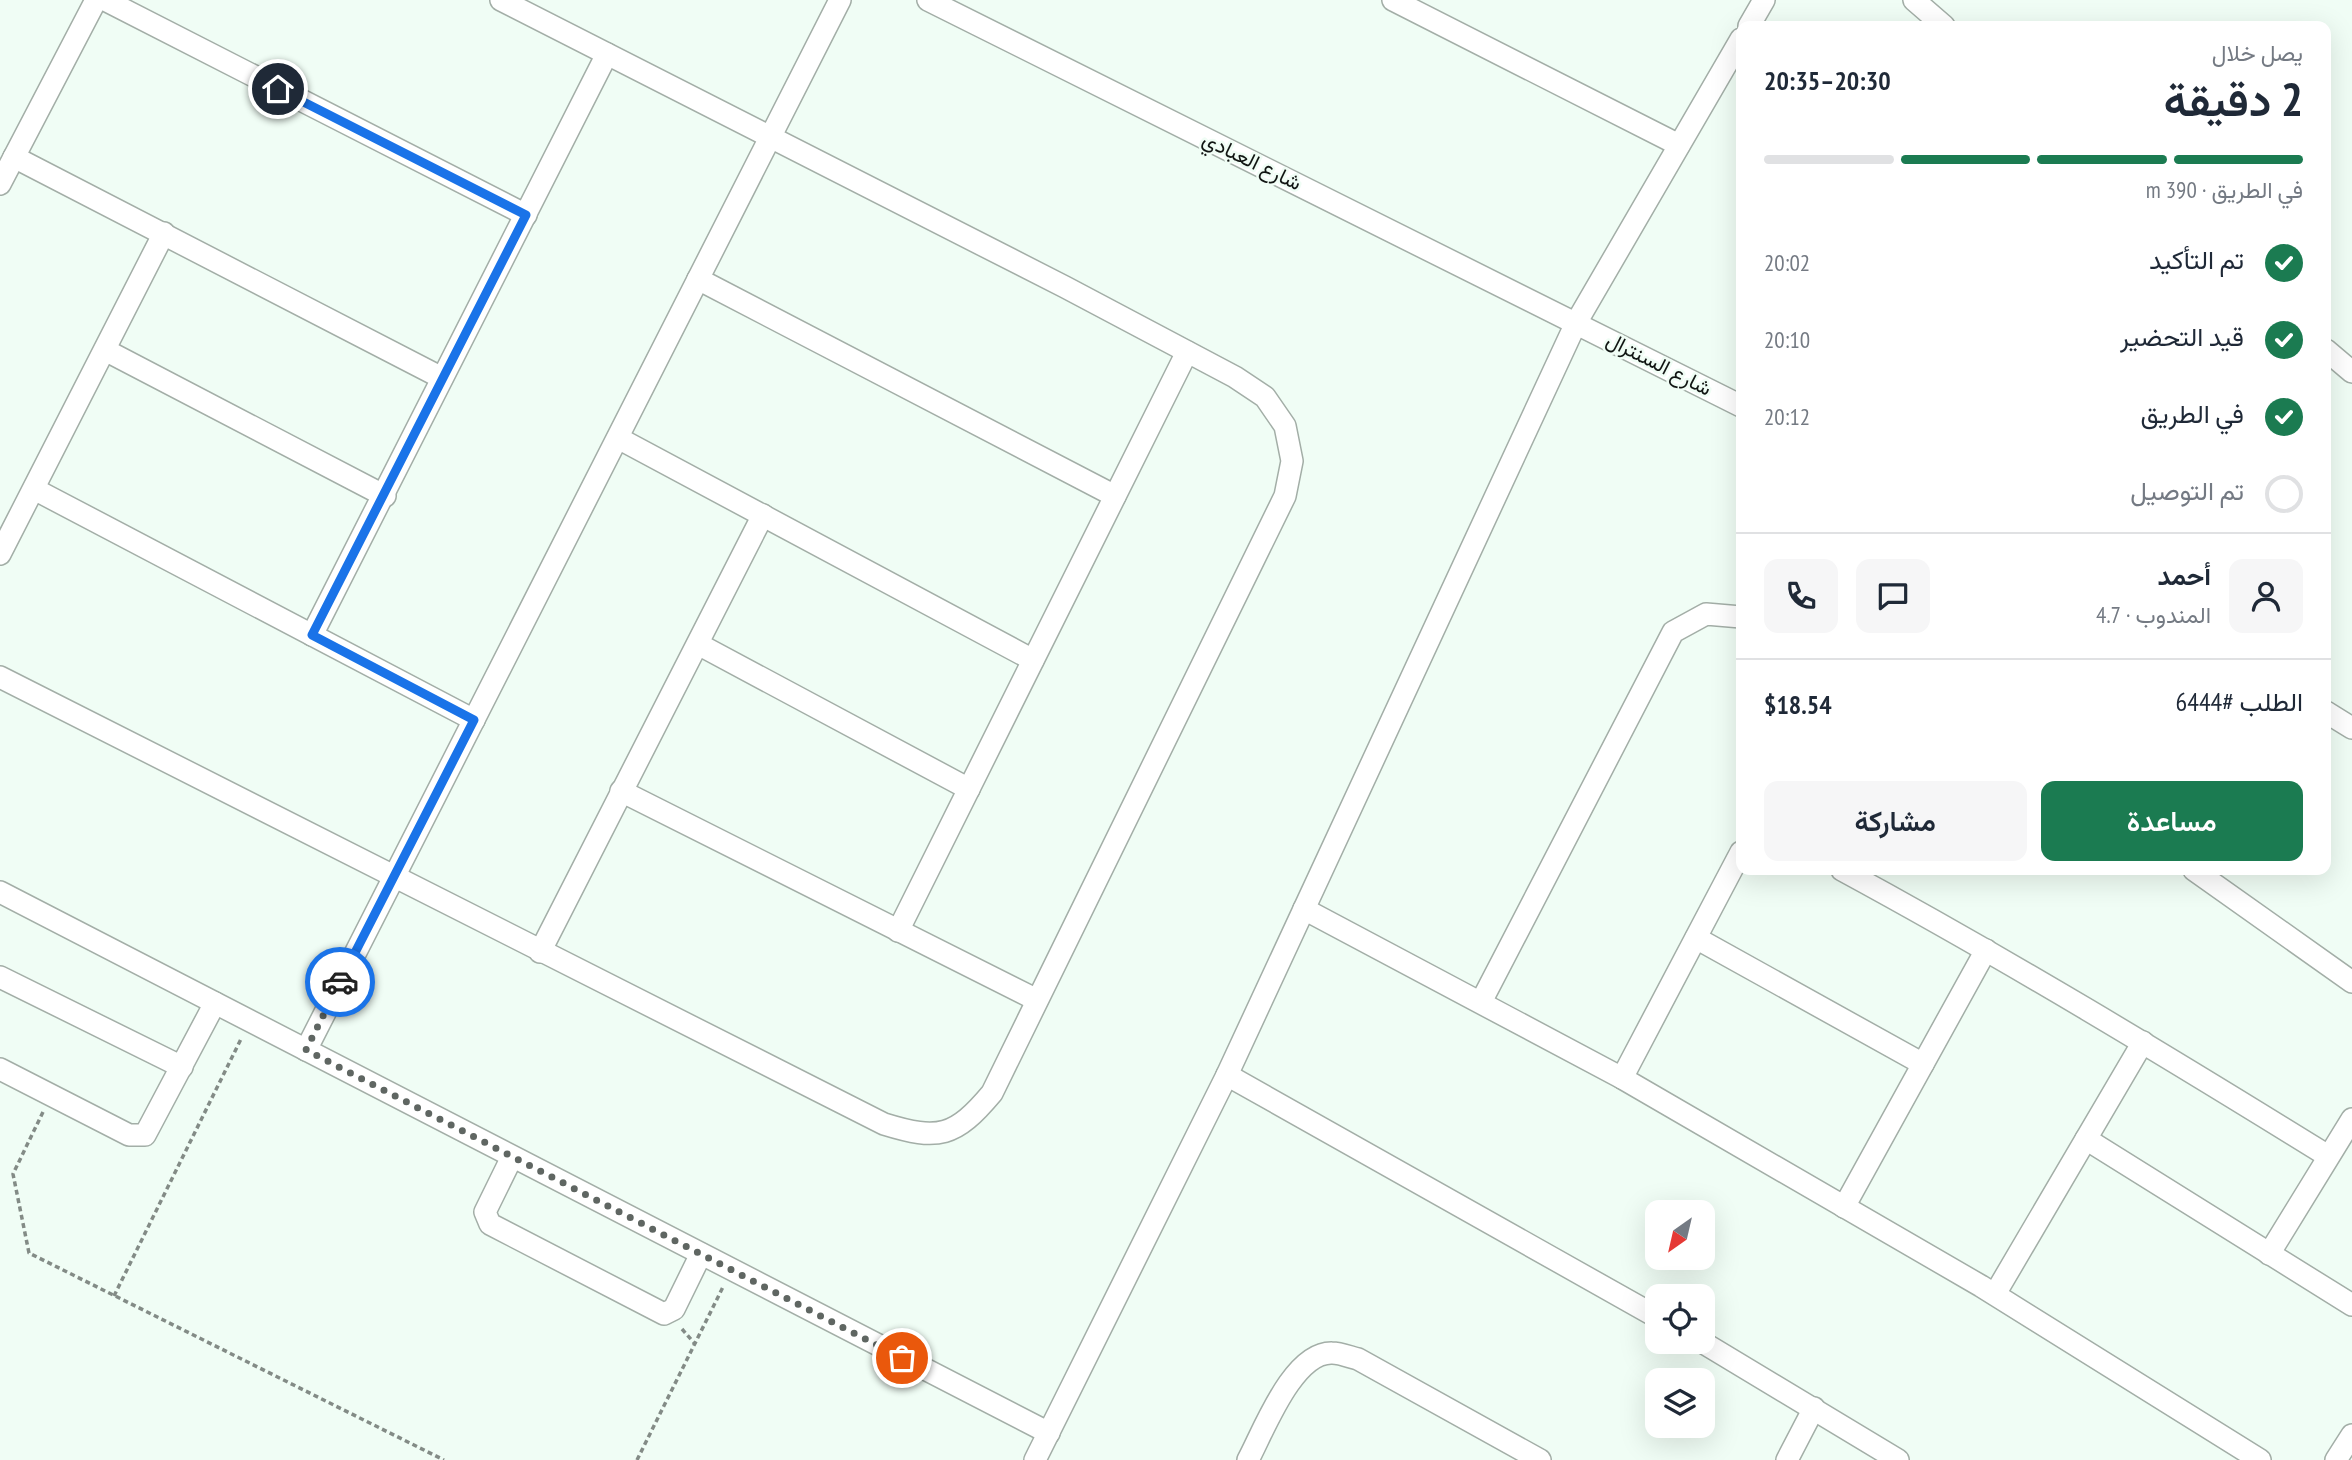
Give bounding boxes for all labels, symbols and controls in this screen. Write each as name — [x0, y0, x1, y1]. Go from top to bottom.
text: يصل خلال — [2212, 38, 2303, 67]
pin — [248, 59, 308, 119]
text: 20:30–20:35 — [1764, 64, 1891, 97]
text: 2 دقيقة — [2164, 69, 2303, 129]
icon: home — [259, 70, 297, 108]
street label: شارع العبادي — [1196, 125, 1306, 200]
text: في الطريق · 390 m — [2146, 175, 2303, 204]
text: تم التأكيد — [2149, 243, 2244, 276]
icon: check — [2265, 244, 2303, 282]
text: 20:02 — [1764, 248, 1810, 277]
text: قيد التحضير — [2120, 320, 2244, 353]
icon: check — [2265, 321, 2303, 359]
street label: شارع السنترال — [1601, 325, 1717, 403]
text: 20:10 — [1764, 325, 1810, 354]
text: في الطريق — [2140, 397, 2244, 430]
icon: check — [2265, 398, 2303, 436]
text: 20:12 — [1764, 402, 1810, 431]
text: تم التوصيل — [2130, 474, 2244, 507]
button: phone — [1764, 559, 1838, 633]
button: chat — [1856, 559, 1930, 633]
text: أحمد — [2158, 559, 2211, 592]
button: person — [2229, 559, 2303, 633]
text: المندوب · 4.7 — [2096, 600, 2211, 629]
text: الطلب #6444 — [2175, 685, 2303, 718]
text: $18.54 — [1764, 688, 1832, 721]
button: مشاركة — [1764, 781, 2027, 861]
button: مساعدة — [2041, 781, 2303, 861]
courier — [305, 947, 375, 1017]
icon: car — [321, 963, 359, 1001]
north arrow — [1645, 1200, 1715, 1270]
map controls — [1645, 1200, 1715, 1438]
button: locate — [1645, 1284, 1715, 1354]
pin — [872, 1328, 932, 1388]
icon: bag — [883, 1339, 921, 1377]
button: layers — [1645, 1368, 1715, 1438]

